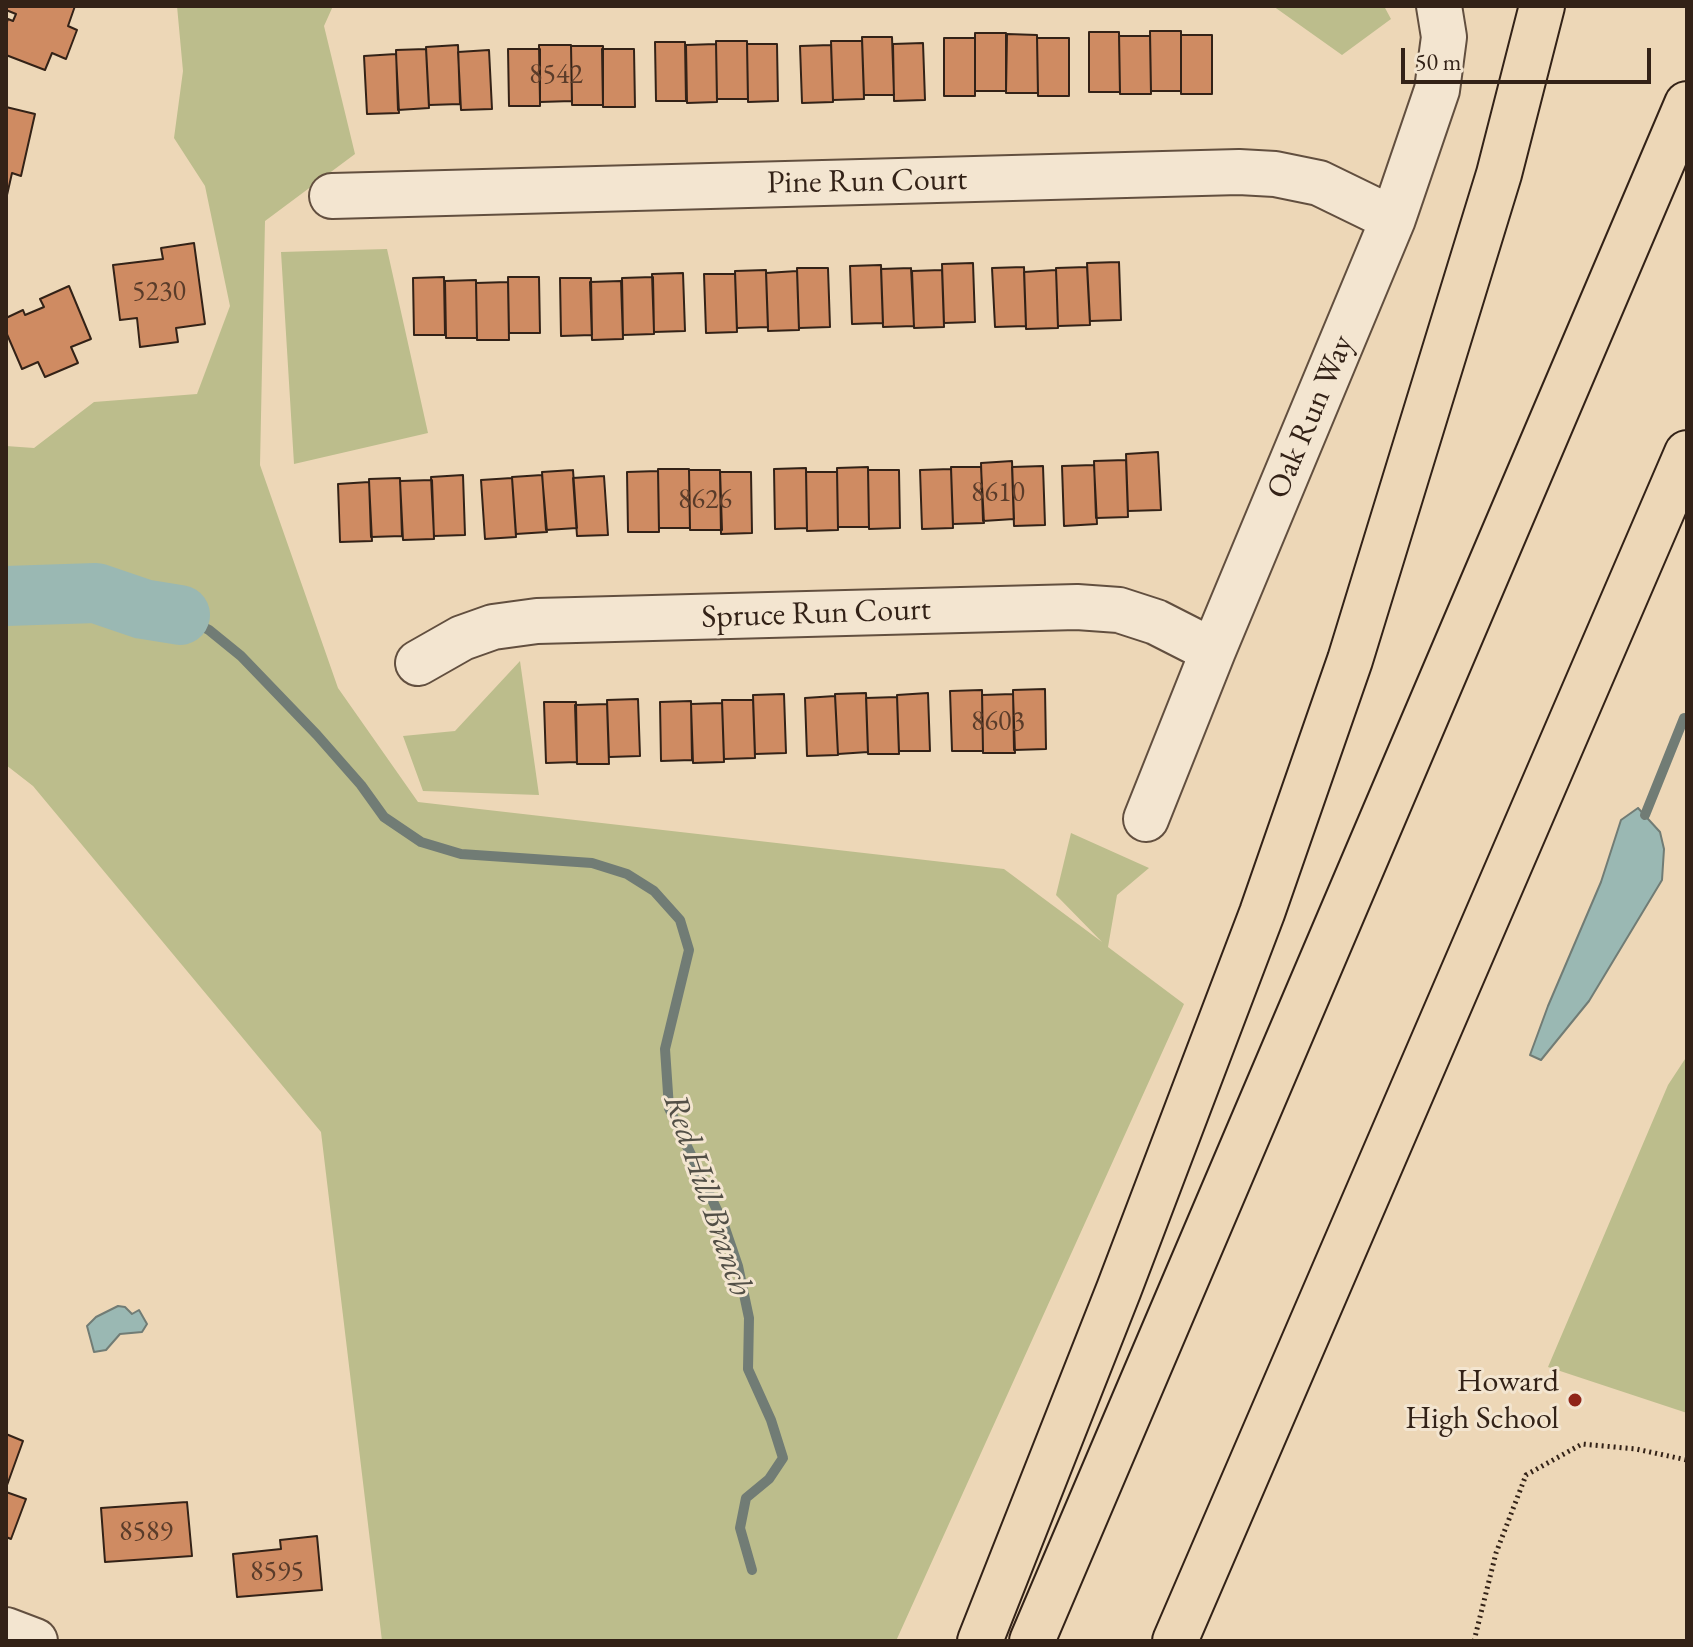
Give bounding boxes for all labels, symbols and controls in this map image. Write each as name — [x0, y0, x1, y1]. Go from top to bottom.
scale bar — [1405, 32, 1655, 82]
text: 50 m — [1415, 46, 1462, 77]
house number: 8542 — [529, 58, 583, 92]
street label: Pine Run Court — [766, 161, 968, 203]
house number: 5230 — [132, 275, 186, 309]
street label: Oak Run Way — [1259, 329, 1363, 505]
house number: 8610 — [971, 476, 1025, 510]
house number: 8626 — [678, 483, 732, 517]
street label: Spruce Run Court — [701, 591, 931, 637]
house number: 8603 — [971, 705, 1025, 739]
water label: Red Hill Branch — [653, 1089, 761, 1301]
place label: Howard High School — [1405, 1363, 1559, 1438]
marker: Howard High School — [1566, 1391, 1584, 1409]
house number: 8589 — [119, 1515, 173, 1549]
house number: 8595 — [250, 1555, 304, 1589]

